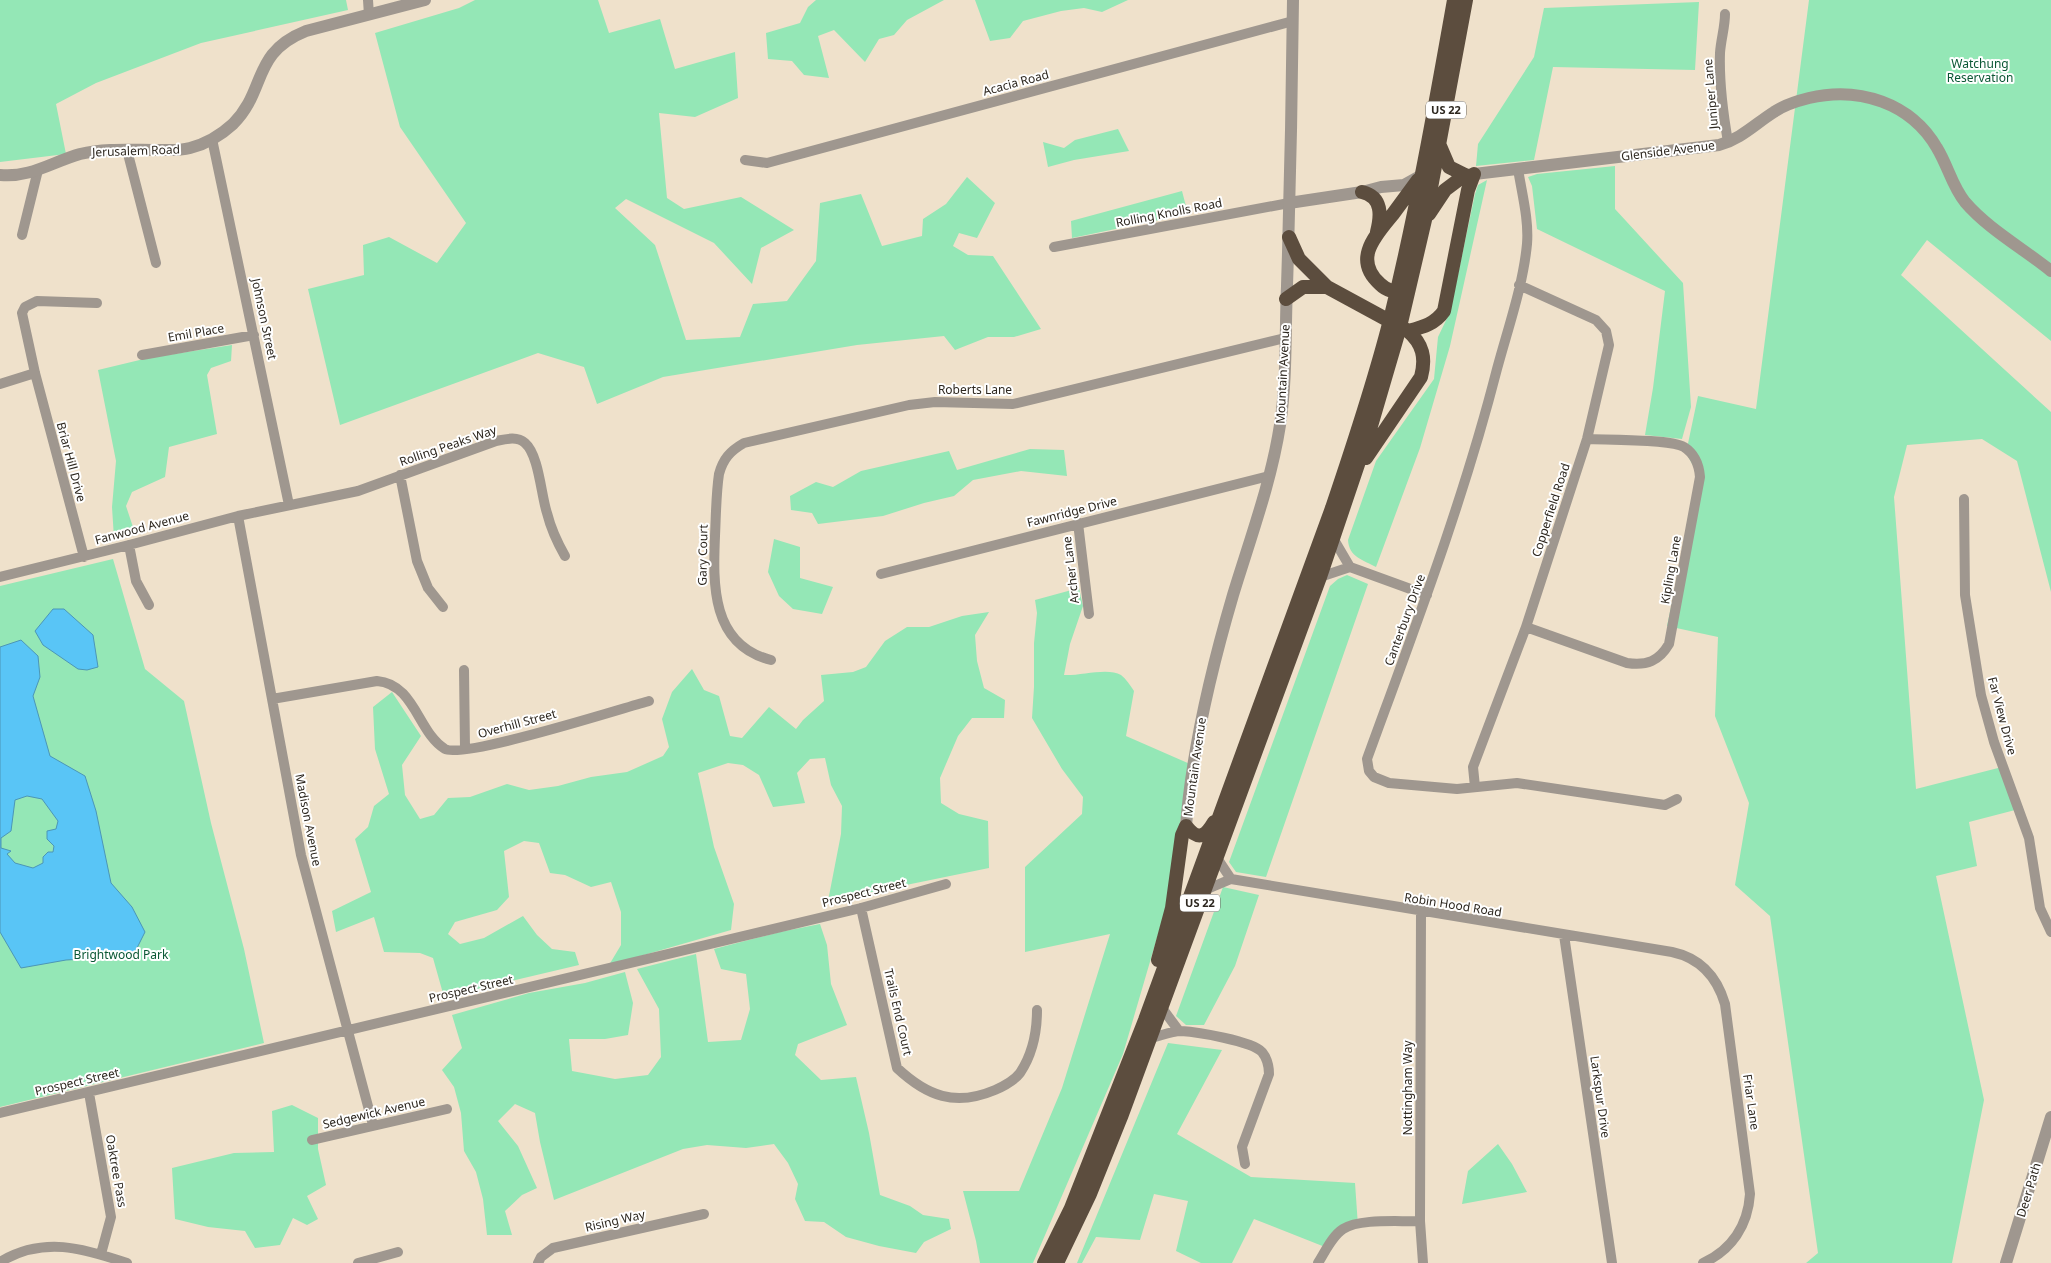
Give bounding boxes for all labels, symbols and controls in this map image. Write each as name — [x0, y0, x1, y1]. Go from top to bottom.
park label: Watchung Reservation — [1947, 55, 2013, 86]
street label: Juniper Lane — [1699, 58, 1722, 131]
street label: Acacia Road — [981, 66, 1051, 99]
road number: US 22 — [1426, 102, 1466, 118]
street label: Glenside Avenue — [1620, 136, 1716, 165]
street label: Jerusalem Road — [91, 140, 180, 161]
street label: Rolling Knolls Road — [1114, 194, 1224, 231]
street label: Johnson Street — [247, 276, 282, 362]
street label: Emil Place — [166, 319, 226, 346]
street label: Mountain Avenue — [1271, 323, 1294, 424]
street label: Roberts Lane — [938, 381, 1012, 398]
street label: Briar Hill Drive — [53, 420, 90, 504]
street label: Rolling Peaks Way — [397, 421, 500, 470]
street label: Copperfield Road — [1527, 461, 1574, 559]
street label: Fawnridge Drive — [1025, 492, 1119, 531]
street label: Fanwood Avenue — [93, 507, 191, 548]
street label: Gary Court — [693, 524, 712, 586]
street label: Kipling Lane — [1656, 534, 1685, 605]
street label: Archer Lane — [1058, 535, 1083, 605]
street label: Canterbury Drive — [1380, 571, 1429, 668]
street label: Far View Drive — [1984, 675, 2021, 757]
street label: Overhill Street — [476, 705, 559, 742]
street label: Mountain Avenue — [1179, 716, 1210, 818]
street label: Madison Avenue — [291, 772, 326, 868]
street label: Prospect Street — [820, 874, 908, 911]
street label: Robin Hood Road — [1403, 888, 1503, 921]
road number: US 22 — [1180, 894, 1220, 911]
park label: Brightwood Park — [74, 946, 169, 963]
street label: Trails End Court — [880, 967, 917, 1058]
street label: Prospect Street — [427, 970, 515, 1006]
street label: Nottingham Way — [1399, 1040, 1416, 1136]
street label: Larkspur Drive — [1586, 1055, 1615, 1139]
street label: Prospect Street — [33, 1063, 121, 1099]
street label: Friar Lane — [1739, 1073, 1764, 1131]
street label: Sedgewick Avenue — [321, 1092, 427, 1133]
street label: Oaktree Pass — [102, 1133, 131, 1209]
street label: Deer Path — [2012, 1161, 2045, 1219]
street label: Rising Way — [583, 1205, 647, 1236]

